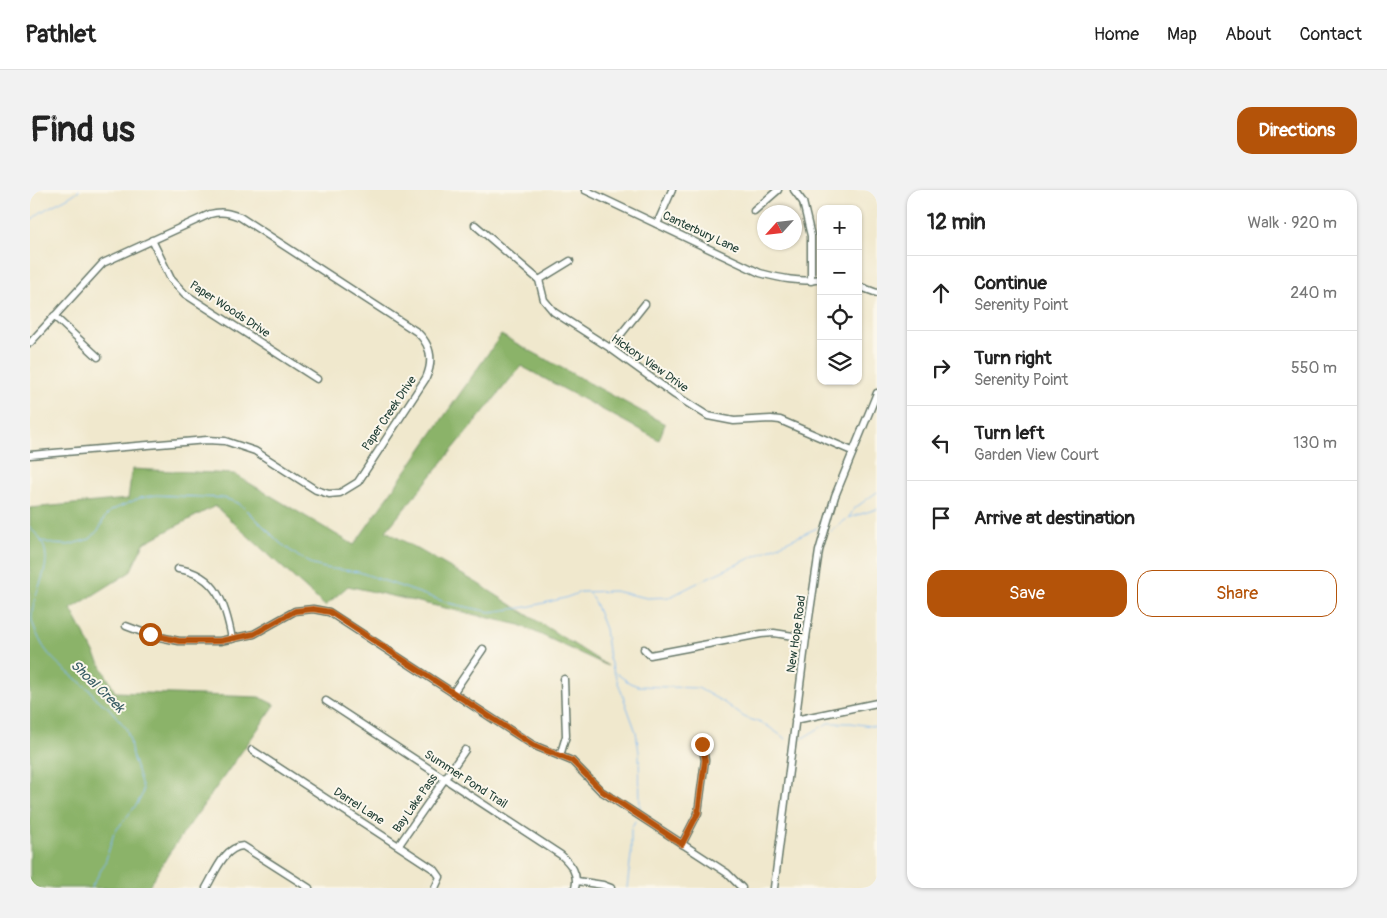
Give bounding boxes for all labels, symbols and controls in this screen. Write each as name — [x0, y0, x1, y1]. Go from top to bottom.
text: Pathlet — [25, 20, 96, 49]
text: Home — [1094, 23, 1139, 46]
text: Map — [1167, 23, 1197, 46]
text: About — [1225, 23, 1271, 46]
text: Contact — [1299, 23, 1362, 46]
button: Directions — [1237, 107, 1357, 154]
text: Find us — [30, 108, 135, 152]
north arrow — [757, 205, 802, 250]
map controls — [817, 205, 862, 385]
button: + — [817, 205, 862, 250]
street label: Canterbury Lane — [660, 208, 742, 257]
text: 12 min — [927, 209, 986, 236]
text: Walk · 920 m — [1248, 213, 1337, 233]
button: − — [817, 250, 862, 295]
text: Continue — [974, 271, 1047, 295]
street label: Paper Woods Drive — [187, 278, 273, 341]
icon: ahead — [927, 279, 955, 307]
text: 240 m — [1290, 283, 1337, 303]
button: locate — [817, 295, 862, 340]
text: Serenity Point — [974, 295, 1068, 315]
street label: Hickory View Drive — [608, 331, 691, 396]
button: layers — [817, 340, 862, 385]
text: Turn right — [974, 346, 1052, 370]
icon: right — [927, 354, 955, 382]
text: 550 m — [1291, 358, 1337, 378]
text: Serenity Point — [974, 370, 1068, 390]
street label: Paper Creek Drive — [359, 373, 420, 453]
text: Turn left — [974, 421, 1044, 445]
icon: left — [927, 429, 955, 457]
text: 130 m — [1293, 433, 1337, 453]
text: Garden View Court — [974, 445, 1099, 465]
icon: arrive — [927, 504, 955, 532]
text: Arrive at destination — [974, 506, 1135, 530]
button: Save — [927, 570, 1127, 617]
button: Share — [1137, 570, 1337, 617]
street label: New Hope Road — [784, 594, 809, 674]
route start — [139, 623, 162, 646]
water label: Shoal Creek — [67, 657, 129, 717]
route end — [691, 733, 714, 756]
street label: Summer Pond Trail — [421, 747, 510, 812]
street label: Bay Lake Pass — [390, 770, 442, 836]
street label: Darrel Lane — [331, 784, 387, 828]

